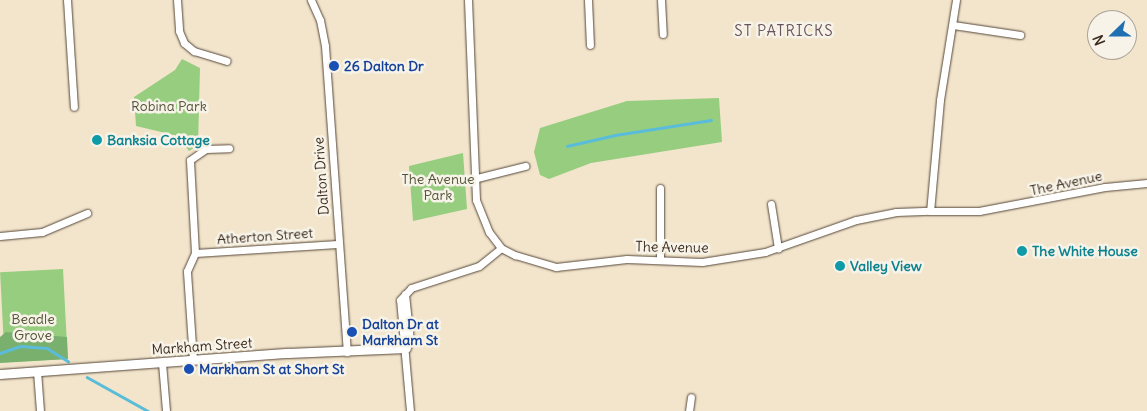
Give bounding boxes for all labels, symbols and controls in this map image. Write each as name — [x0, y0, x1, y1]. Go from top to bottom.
north arrow — [1087, 10, 1137, 60]
district label: ST PATRICKS — [733, 22, 835, 40]
text: N — [1089, 32, 1109, 48]
place label: 26 Dalton Dr — [344, 58, 424, 74]
marker: 26 Dalton Dr — [328, 60, 340, 72]
park label: Robina Park — [131, 98, 207, 114]
place label: Banksia Cottage — [107, 132, 210, 148]
marker: Banksia Cottage — [91, 134, 103, 146]
street label: Dalton Drive — [310, 136, 332, 216]
street label: The Avenue — [1028, 167, 1104, 199]
park label: The Avenue Park — [401, 171, 475, 203]
street label: Atherton Street — [216, 224, 314, 248]
street label: The Avenue — [635, 238, 709, 256]
place label: The White House — [1032, 243, 1138, 259]
marker: The White House — [1016, 245, 1028, 257]
place label: Valley View — [850, 258, 922, 274]
marker: Valley View — [834, 260, 846, 272]
park label: Beadle Grove — [11, 311, 55, 344]
place label: Dalton Dr at Markham St — [362, 316, 439, 348]
marker: Dalton Dr at Markham St — [346, 326, 358, 338]
street label: Markham Street — [151, 334, 253, 358]
place label: Markham St at Short St — [199, 361, 344, 377]
marker: Markham St at Short St — [183, 363, 195, 375]

